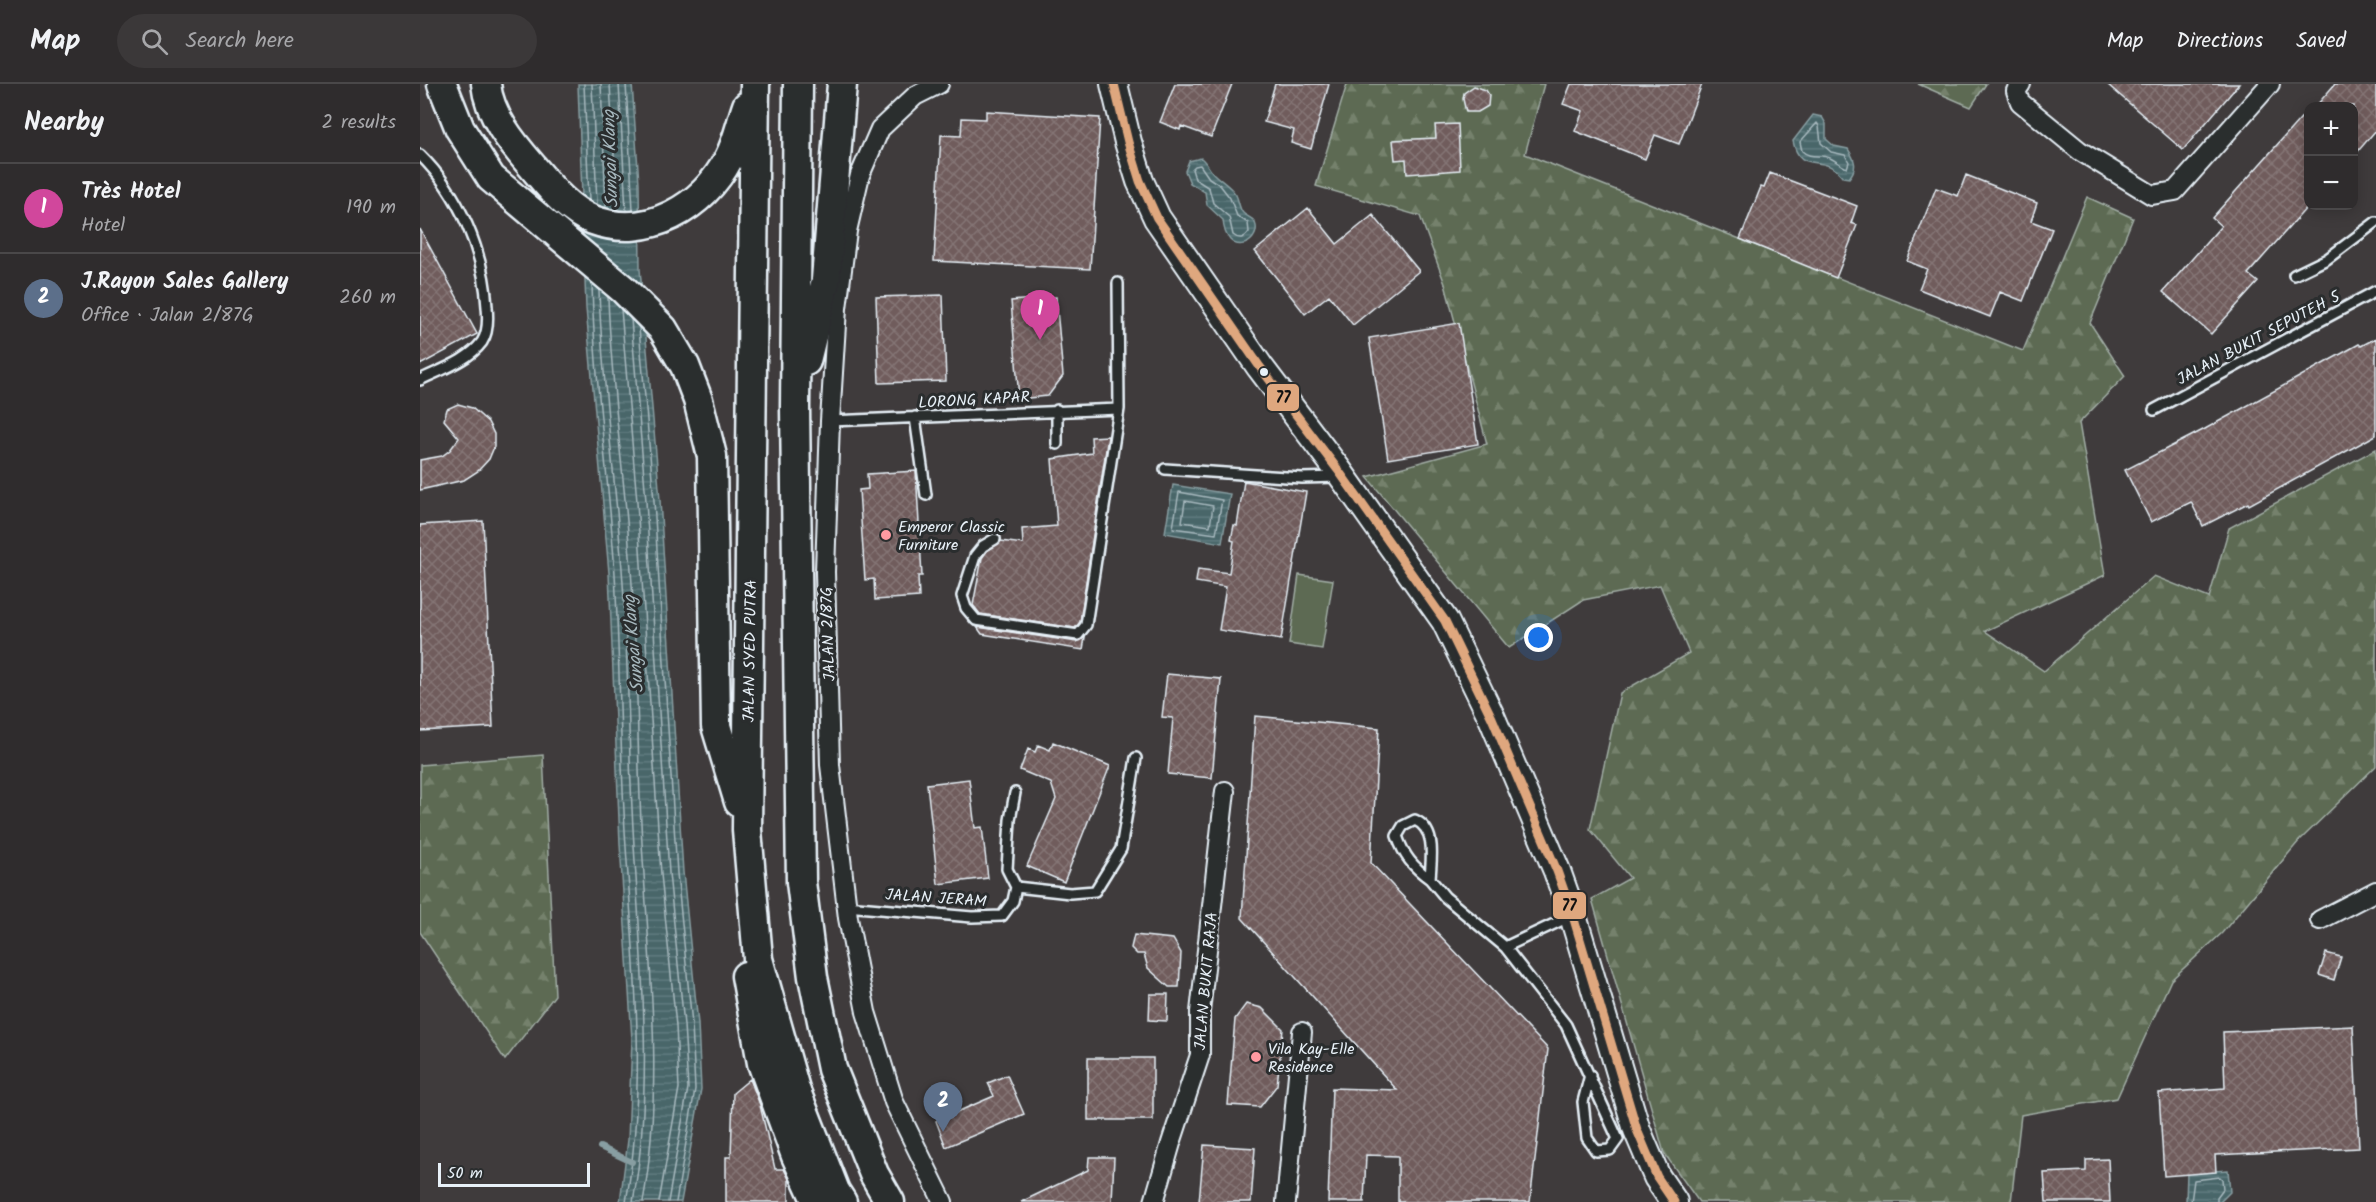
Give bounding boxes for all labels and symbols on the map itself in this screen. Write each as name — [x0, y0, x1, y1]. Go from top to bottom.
water label: Sungai Klang — [595, 108, 628, 208]
street label: JALAN BUKIT SEPUTEH 5 — [2173, 284, 2346, 392]
pin: 1 — [1020, 290, 1060, 340]
unlabelled marker — [1258, 366, 1270, 378]
line badge: 77 — [1266, 383, 1300, 412]
street label: LORONG KAPAR — [918, 385, 1030, 416]
text: 77 — [1275, 386, 1291, 411]
place label: Emperor Classic Furniture — [898, 515, 1005, 558]
marker: Emperor Classic Furniture — [879, 528, 893, 542]
street label: JALAN SYED PUTRA — [737, 579, 764, 723]
street label: JALAN 2/87G — [814, 586, 843, 682]
water label: Sungai Klang — [616, 592, 653, 694]
your location — [1524, 623, 1553, 652]
street label: JALAN JERAM — [884, 882, 988, 915]
line badge: 77 — [1552, 891, 1587, 920]
text: 77 — [1561, 894, 1577, 919]
street label: JALAN BUKIT RAJA — [1188, 911, 1225, 1051]
place label: Vila Kay-Elle Residence — [1268, 1037, 1354, 1080]
marker: Vila Kay-Elle Residence — [1249, 1050, 1263, 1064]
pin: 2 — [924, 1082, 962, 1132]
scale bar — [438, 1160, 590, 1188]

